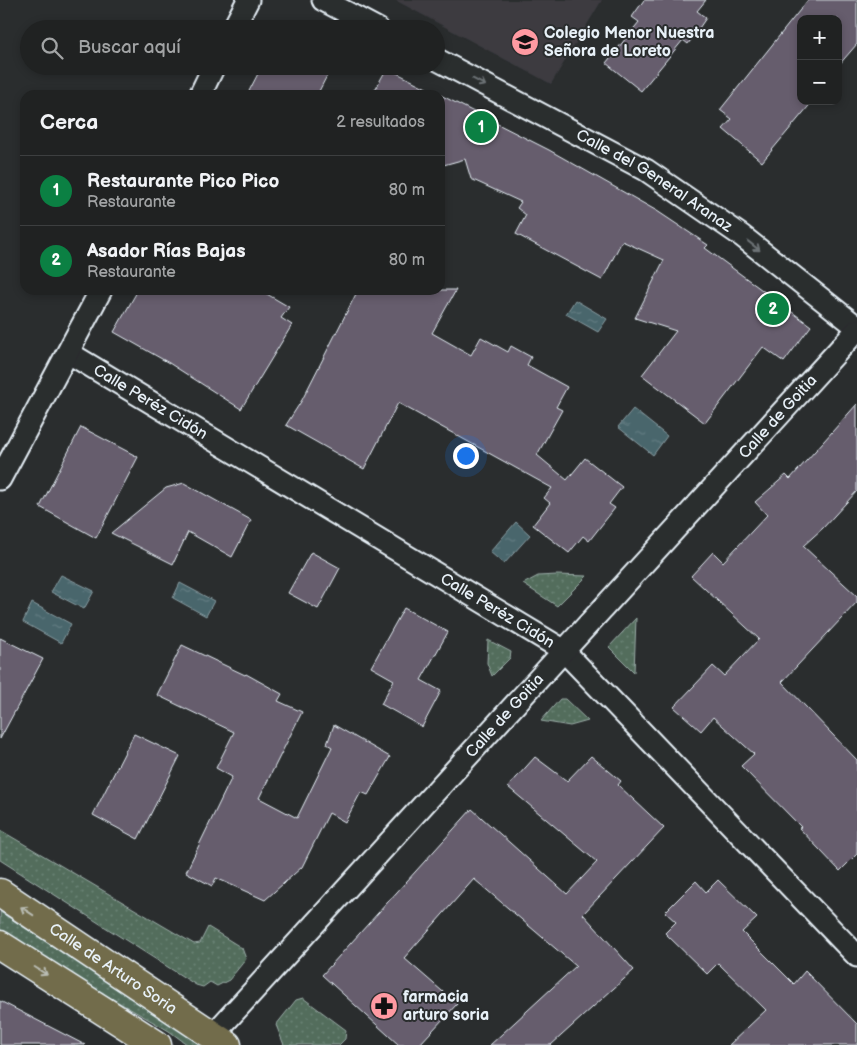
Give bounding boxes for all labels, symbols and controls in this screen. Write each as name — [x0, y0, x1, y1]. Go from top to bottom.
map controls — [797, 15, 842, 105]
button: + — [797, 15, 842, 60]
search box — [20, 20, 445, 75]
place label: Colegio Menor Nuestra Señora de Loreto — [544, 24, 714, 61]
school or university icon: Colegio Menor Nuestra Señora de Loreto — [510, 27, 540, 57]
icon: search — [38, 34, 66, 62]
text: Buscar aquí — [78, 36, 181, 59]
button: − — [797, 60, 842, 105]
one-way arrow — [472, 77, 487, 87]
pin: 1 — [465, 108, 497, 146]
text: Cerca — [40, 110, 98, 135]
text: 2 resultados — [336, 113, 425, 132]
street label: Calle del General Aranaz — [573, 125, 736, 236]
text: Restaurante Pico Pico — [87, 170, 279, 193]
text: 1 — [53, 181, 59, 200]
text: 80 m — [389, 181, 425, 200]
text: Restaurante — [87, 193, 176, 212]
text: Asador Rías Bajas — [87, 240, 246, 263]
one-way arrow — [747, 240, 760, 251]
text: 2 — [51, 251, 61, 270]
text: 80 m — [389, 251, 425, 270]
text: Restaurante — [87, 263, 176, 282]
pin: 2 — [757, 290, 789, 328]
street label: Calle Peréz Cidón — [90, 360, 211, 444]
street label: Calle de Goitia — [735, 371, 821, 463]
your location — [453, 443, 479, 469]
street label: Calle Peréz Cidón — [437, 569, 558, 652]
street label: Calle de Goitia — [462, 670, 548, 762]
one-way arrow — [20, 906, 34, 916]
street label: Calle de Arturo Soria — [45, 919, 181, 1018]
one-way arrow — [34, 966, 48, 976]
place label: farmacia arturo soria — [403, 988, 489, 1025]
pharmacy icon: farmacia arturo soria — [369, 991, 399, 1021]

